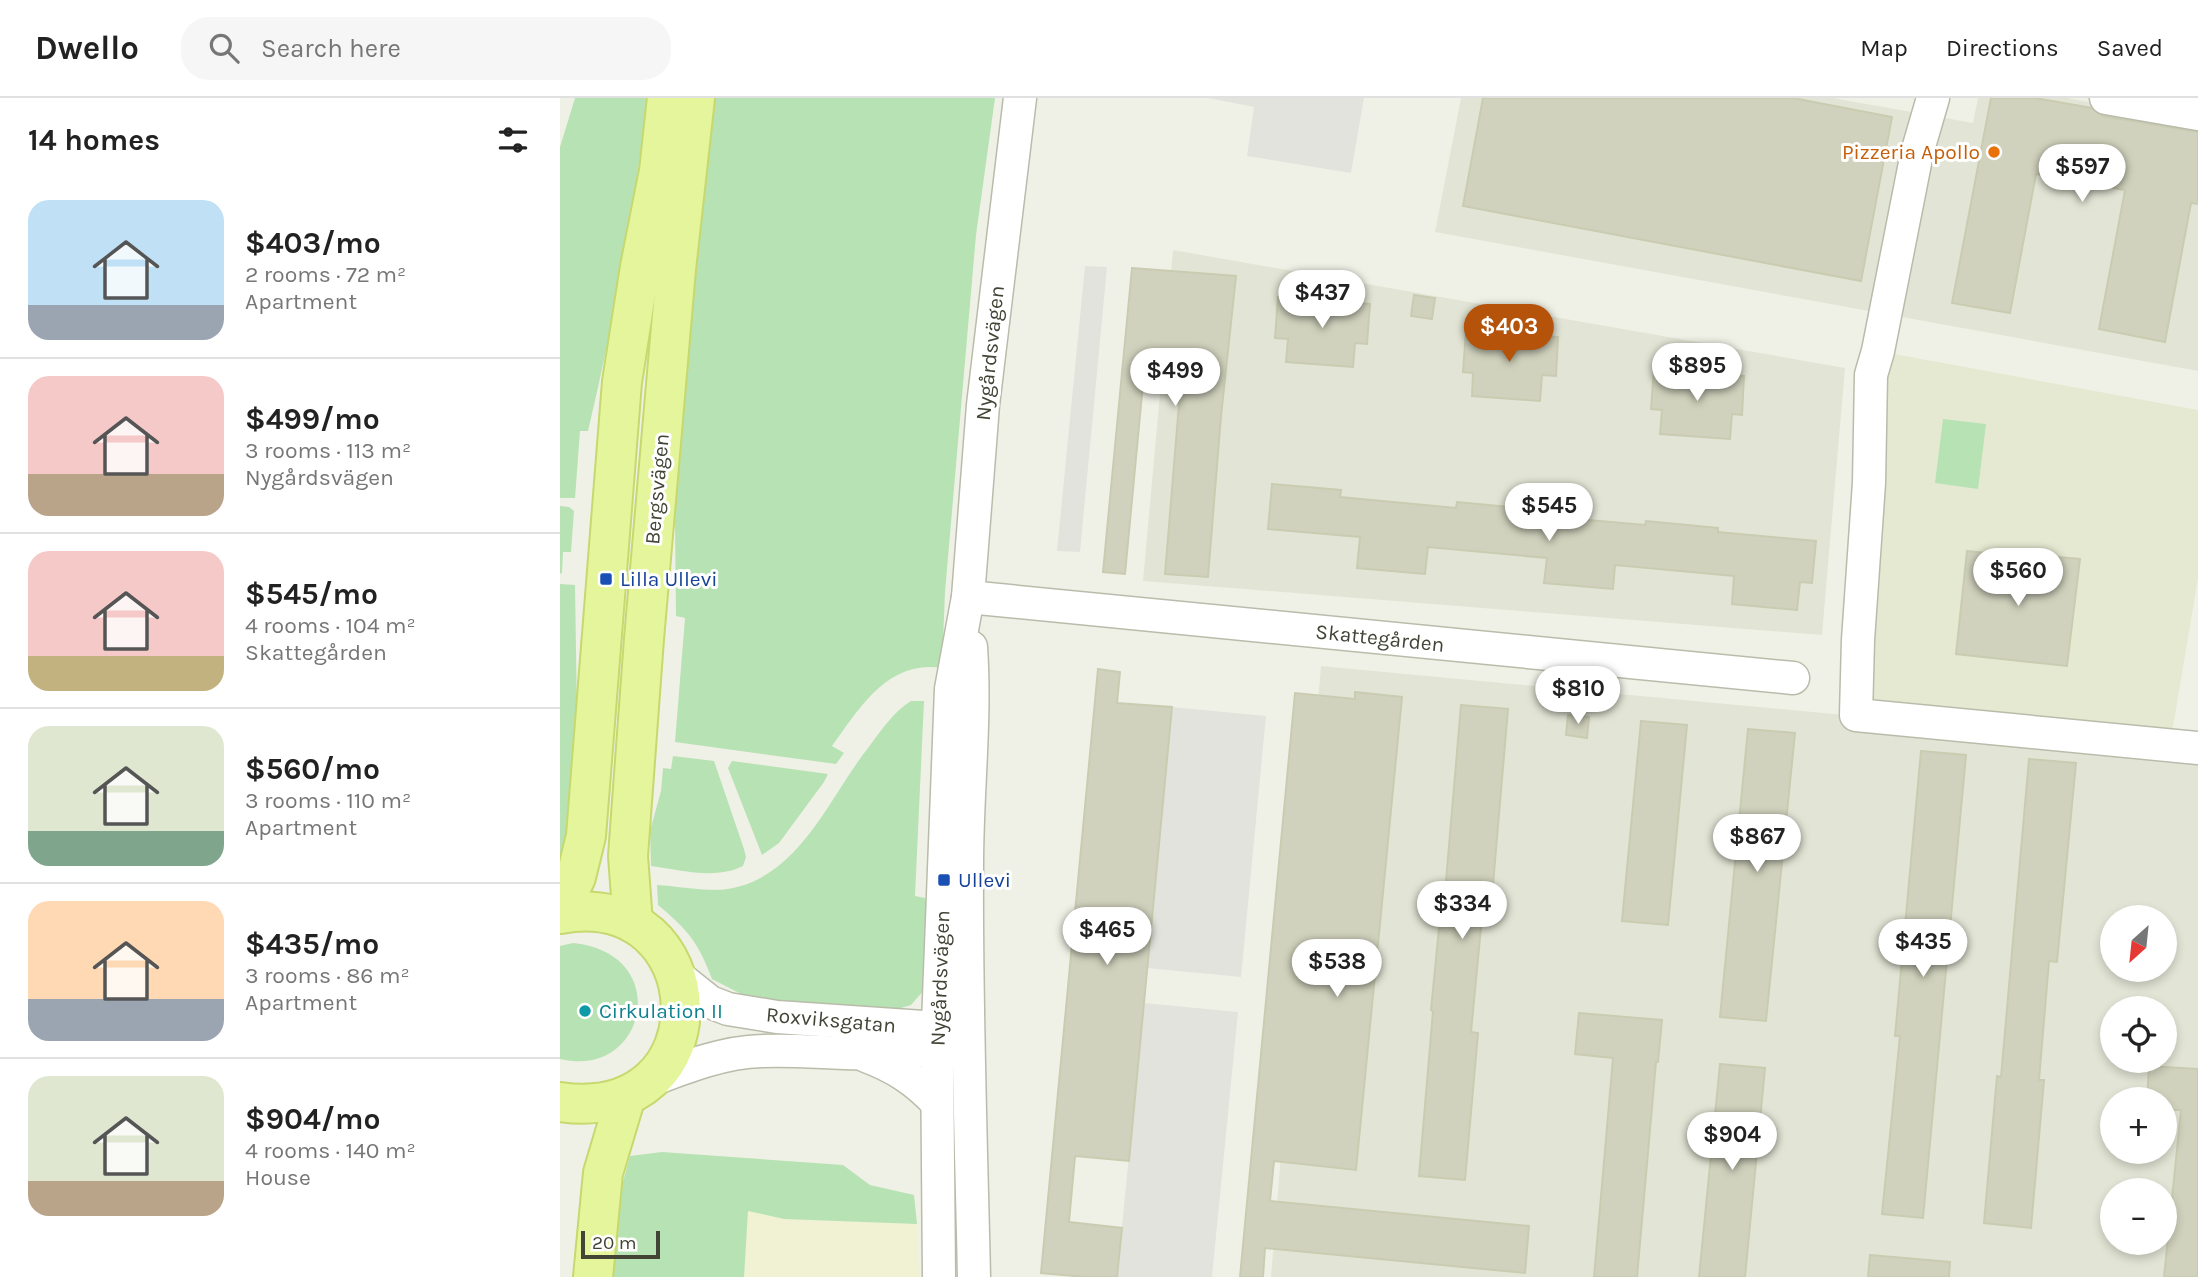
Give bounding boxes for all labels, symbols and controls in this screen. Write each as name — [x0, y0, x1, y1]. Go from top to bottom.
search box — [181, 17, 671, 80]
text: Dwello — [35, 29, 139, 67]
icon: search — [205, 29, 243, 67]
text: Search here — [261, 33, 401, 64]
text: Map — [1860, 34, 1908, 62]
text: Directions — [1946, 34, 2059, 62]
text: Saved — [2097, 34, 2163, 62]
icon: filters — [494, 121, 532, 159]
text: 14 homes — [28, 122, 160, 158]
place label: Pizzeria Apollo — [1842, 140, 1980, 164]
marker: Pizzeria Apollo — [1986, 144, 2002, 160]
pin: $597 — [2041, 144, 2123, 204]
text: $597 — [2055, 153, 2109, 180]
text: $403/mo — [245, 225, 381, 261]
icon: home — [84, 228, 168, 312]
text: 2 rooms · 72 m² — [245, 261, 406, 288]
pin: $437 — [1281, 271, 1363, 330]
text: $437 — [1294, 279, 1350, 306]
street label: Nygårdsvägen — [971, 284, 1009, 422]
text: Apartment — [245, 288, 357, 315]
pin: $403 — [1468, 304, 1550, 364]
text: $403 — [1480, 313, 1538, 340]
pin: $895 — [1656, 344, 1738, 403]
pin: $499 — [1134, 348, 1216, 408]
text: $895 — [1668, 352, 1726, 379]
text: $499 — [1146, 357, 1204, 384]
text: $499/mo — [245, 401, 380, 437]
icon: home — [84, 404, 168, 488]
street label: Bergsvägen — [640, 432, 674, 546]
text: 3 rooms · 113 m² — [245, 437, 411, 464]
text: Nygårdsvägen — [245, 464, 394, 491]
pin: $545 — [1508, 484, 1590, 543]
text: $545 — [1521, 492, 1577, 519]
pin: $560 — [1977, 548, 2059, 608]
text: $560 — [1989, 557, 2047, 584]
place label: Lilla Ullevi — [620, 567, 717, 591]
marker: Lilla Ullevi — [598, 571, 614, 587]
text: $545/mo — [245, 576, 378, 612]
icon: home — [84, 579, 168, 663]
text: 4 rooms · 104 m² — [245, 612, 416, 639]
street label: Skattegården — [1314, 619, 1446, 657]
text: Skattegården — [245, 639, 387, 666]
pin: $810 — [1537, 666, 1619, 726]
text: $810 — [1551, 675, 1605, 702]
text: $560/mo — [245, 751, 380, 787]
icon: home — [84, 754, 168, 838]
text: 3 rooms · 110 m² — [245, 787, 411, 814]
text: Apartment — [245, 814, 357, 841]
pin: $867 — [1716, 814, 1798, 874]
text: $867 — [1729, 823, 1785, 850]
place label: Ullevi — [958, 868, 1011, 892]
marker: Ullevi — [936, 872, 952, 888]
pin: $334 — [1421, 882, 1503, 941]
text: $334 — [1433, 890, 1491, 917]
north arrow — [2100, 905, 2177, 982]
map controls — [2100, 905, 2177, 1255]
pin: $465 — [1066, 908, 1148, 967]
street label: Nygårdsvägen — [926, 910, 954, 1046]
text: $465 — [1079, 916, 1135, 943]
pin: $435 — [1882, 920, 1964, 979]
text: $435/mo — [245, 926, 379, 962]
text: $435 — [1894, 928, 1952, 955]
icon: home — [84, 929, 168, 1013]
pin: $538 — [1296, 940, 1378, 999]
text: $538 — [1308, 948, 1366, 975]
text: 3 rooms · 86 m² — [245, 962, 410, 989]
text: Apartment — [245, 989, 357, 1016]
button: locate — [2100, 996, 2177, 1073]
place label: Cirkulation II — [599, 999, 723, 1023]
street label: Roxviksgatan — [765, 1002, 897, 1038]
marker: Cirkulation II — [577, 1003, 593, 1019]
button: + — [2100, 1087, 2177, 1164]
text: $904/mo — [245, 1101, 380, 1137]
icon: home — [84, 1104, 168, 1188]
pin: $904 — [1691, 1112, 1773, 1172]
text: $904 — [1703, 1121, 1761, 1148]
text: 4 rooms · 140 m² — [245, 1137, 416, 1164]
text: House — [245, 1164, 311, 1191]
button: − — [2100, 1178, 2177, 1255]
scale bar — [581, 1228, 660, 1260]
text: 20 m — [592, 1232, 637, 1254]

